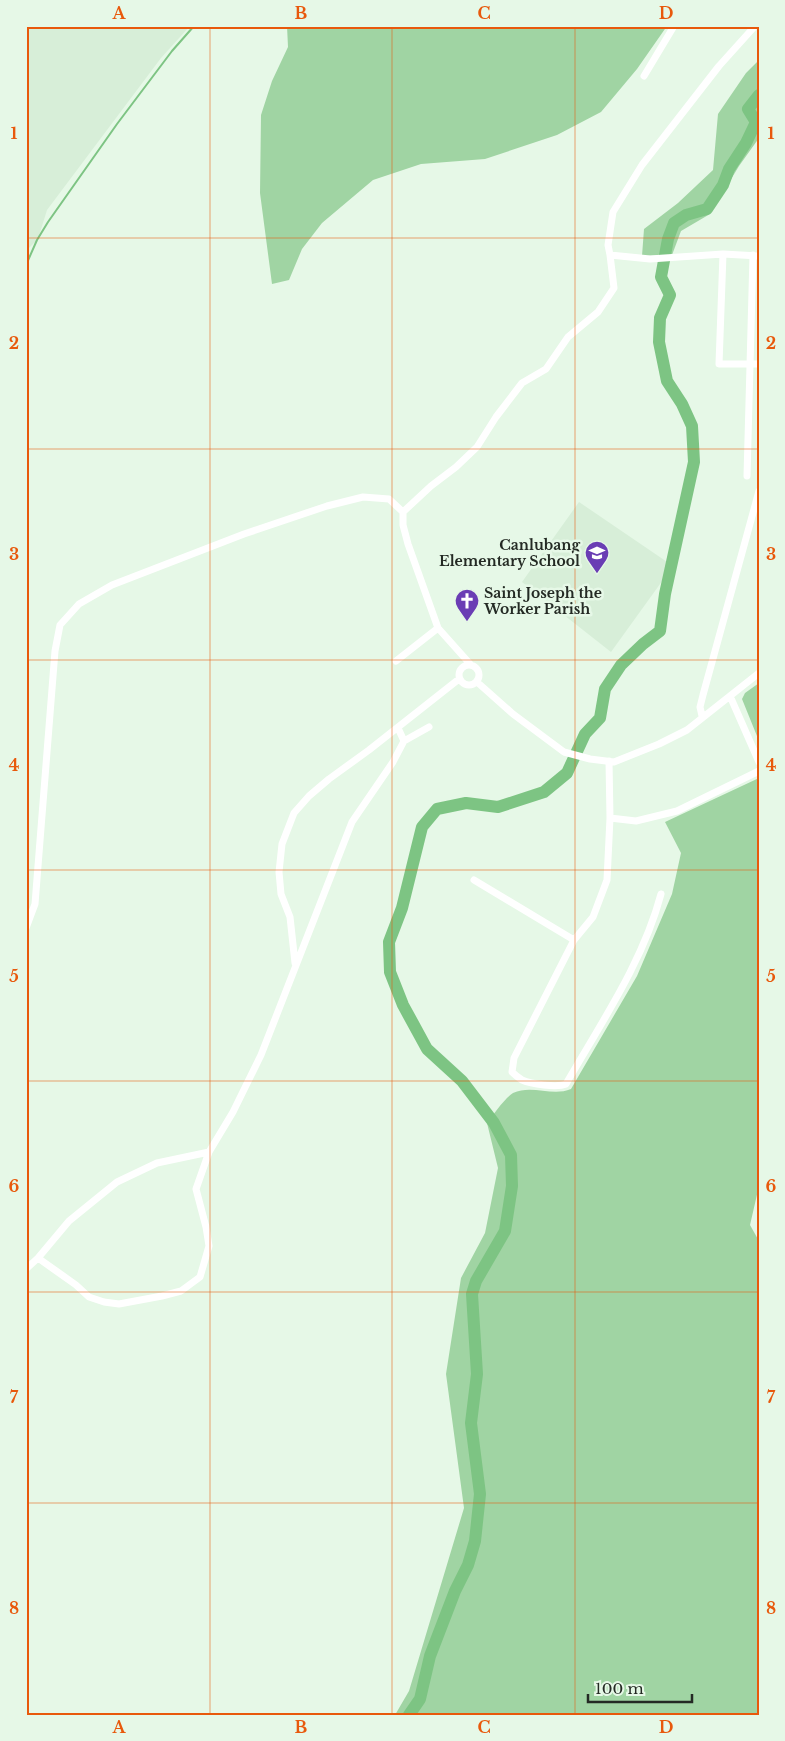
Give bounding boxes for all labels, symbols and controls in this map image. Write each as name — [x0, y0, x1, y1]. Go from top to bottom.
text: A — [112, 3, 127, 23]
text: B — [295, 3, 308, 23]
text: C — [477, 3, 491, 23]
text: D — [659, 3, 673, 23]
text: 1 — [11, 123, 18, 143]
text: 1 — [768, 123, 775, 143]
text: 2 — [9, 333, 19, 353]
text: 2 — [766, 333, 776, 353]
place label: Canlubang Elementary School — [439, 536, 580, 570]
school or university icon: Canlubang Elementary School — [584, 540, 610, 574]
text: 3 — [9, 544, 19, 564]
text: 3 — [766, 544, 776, 564]
place label: Saint Joseph the Worker Parish — [483, 584, 602, 618]
church icon: Saint Joseph the Worker Parish — [454, 588, 480, 622]
text: 4 — [9, 755, 19, 775]
text: 4 — [766, 755, 776, 775]
text: 5 — [9, 966, 19, 986]
text: 5 — [766, 966, 776, 986]
text: 6 — [9, 1176, 20, 1196]
text: 6 — [766, 1176, 777, 1196]
text: 7 — [10, 1387, 19, 1407]
text: 7 — [767, 1387, 776, 1407]
text: 8 — [9, 1598, 19, 1618]
text: 8 — [766, 1598, 776, 1618]
scale bar — [588, 1671, 691, 1703]
text: 100 m — [595, 1679, 644, 1698]
text: A — [112, 1717, 127, 1737]
text: B — [295, 1717, 308, 1737]
text: C — [477, 1717, 491, 1737]
text: D — [659, 1717, 673, 1737]

